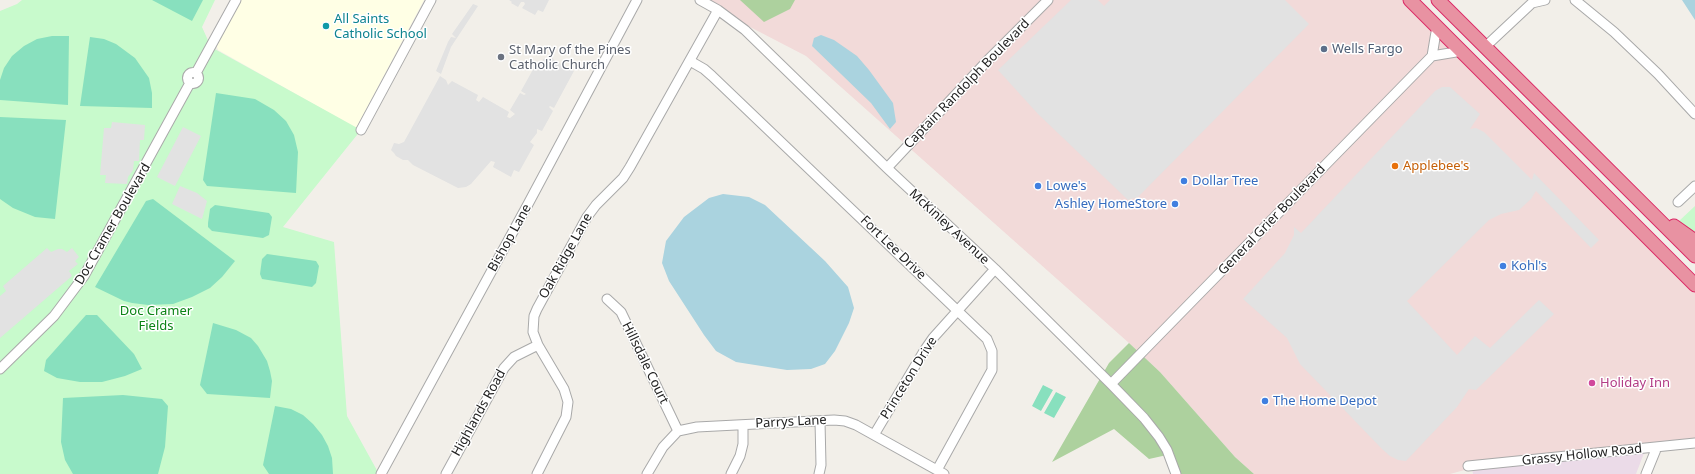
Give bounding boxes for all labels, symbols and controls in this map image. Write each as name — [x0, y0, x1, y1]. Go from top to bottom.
place label: All Saints Catholic School — [334, 11, 427, 42]
street label: Captain Randolph Boulevard — [901, 16, 1033, 152]
marker: All Saints Catholic School — [321, 21, 331, 31]
place label: Wells Fargo — [1332, 41, 1403, 57]
place label: St Mary of the Pines Catholic Church — [509, 42, 631, 73]
marker: Wells Fargo — [1319, 44, 1329, 54]
marker: St Mary of the Pines Catholic Church — [496, 52, 506, 62]
place label: Applebee's — [1403, 158, 1469, 174]
street label: Doc Cramer Boulevard — [72, 161, 154, 287]
marker: Applebee's — [1390, 161, 1400, 171]
street label: General Grier Boulevard — [1215, 162, 1329, 278]
place label: Dollar Tree — [1192, 173, 1258, 189]
marker: Dollar Tree — [1179, 176, 1189, 186]
place label: Lowe's — [1046, 178, 1087, 194]
marker: Lowe's — [1033, 181, 1043, 191]
street label: McKinley Avenue — [906, 186, 992, 268]
place label: Ashley HomeStore — [1055, 196, 1167, 212]
marker: Ashley HomeStore — [1170, 199, 1180, 209]
street label: Bishop Lane — [485, 202, 535, 274]
street label: Oak Ridge Lane — [536, 211, 596, 301]
street label: Fort Lee Drive — [857, 213, 929, 283]
place label: Kohl's — [1511, 258, 1547, 274]
marker: Kohl's — [1498, 261, 1508, 271]
park label: Doc Cramer Fields — [120, 303, 192, 334]
street label: Hillsdale Court — [618, 319, 672, 407]
street label: Princeton Drive — [877, 334, 941, 422]
street label: Highlands Road — [449, 367, 509, 459]
place label: Holiday Inn — [1600, 375, 1670, 391]
marker: Holiday Inn — [1587, 378, 1597, 388]
place label: The Home Depot — [1273, 393, 1377, 409]
marker: The Home Depot — [1260, 396, 1270, 406]
street label: Parrys Lane — [755, 412, 827, 432]
street label: Grassy Hollow Road — [1521, 441, 1643, 469]

